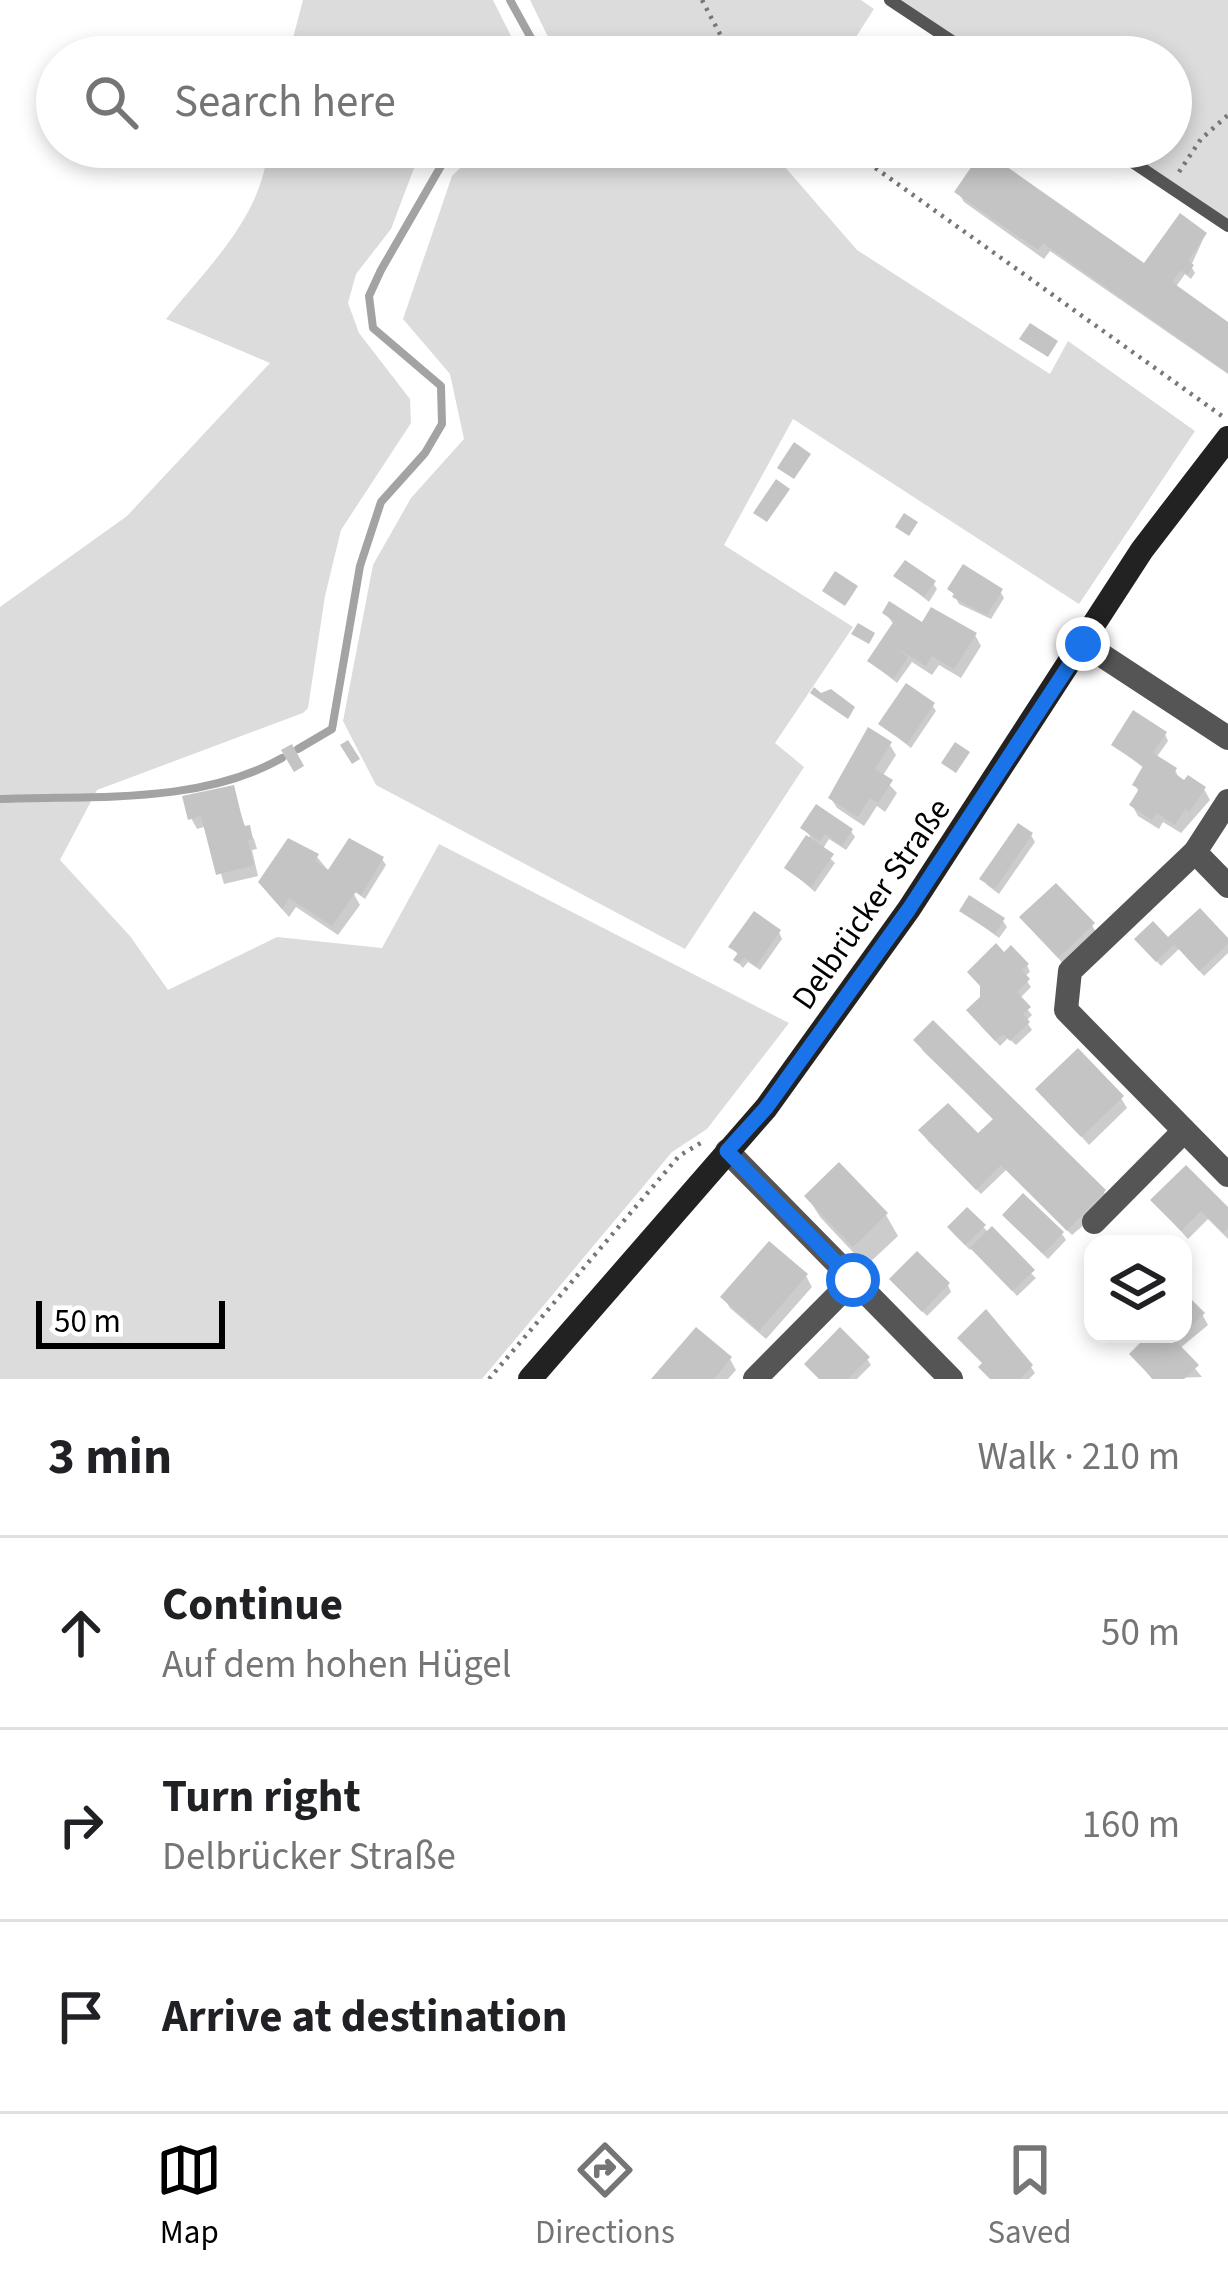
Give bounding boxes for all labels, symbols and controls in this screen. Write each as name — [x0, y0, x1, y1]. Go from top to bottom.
search box — [36, 36, 1192, 168]
icon: search — [78, 69, 144, 135]
text: Search here — [174, 70, 396, 134]
route end — [1056, 617, 1110, 671]
street label: Delbrücker Straße — [781, 789, 962, 1019]
map controls — [1084, 1235, 1192, 1343]
button: layers — [1084, 1235, 1192, 1343]
route start — [826, 1253, 880, 1307]
scale bar — [36, 1295, 225, 1348]
text: 50 m — [54, 1298, 121, 1345]
text: 3 min — [48, 1421, 172, 1493]
text: Walk · 210 m — [977, 1429, 1180, 1485]
text: Continue — [162, 1573, 343, 1637]
icon: ahead — [48, 1600, 114, 1666]
text: 50 m — [1101, 1605, 1180, 1661]
text: Auf dem hohen Hügel — [162, 1637, 512, 1693]
text: Turn right — [162, 1765, 361, 1829]
icon: right — [48, 1792, 114, 1858]
text: 160 m — [1082, 1797, 1180, 1853]
text: Delbrücker Straße — [162, 1829, 456, 1885]
icon: arrive — [48, 1984, 114, 2050]
text: Arrive at destination — [162, 1985, 567, 2049]
tab: Map — [156, 2137, 222, 2256]
tab: Directions — [535, 2137, 675, 2256]
tab: Saved — [987, 2137, 1072, 2256]

